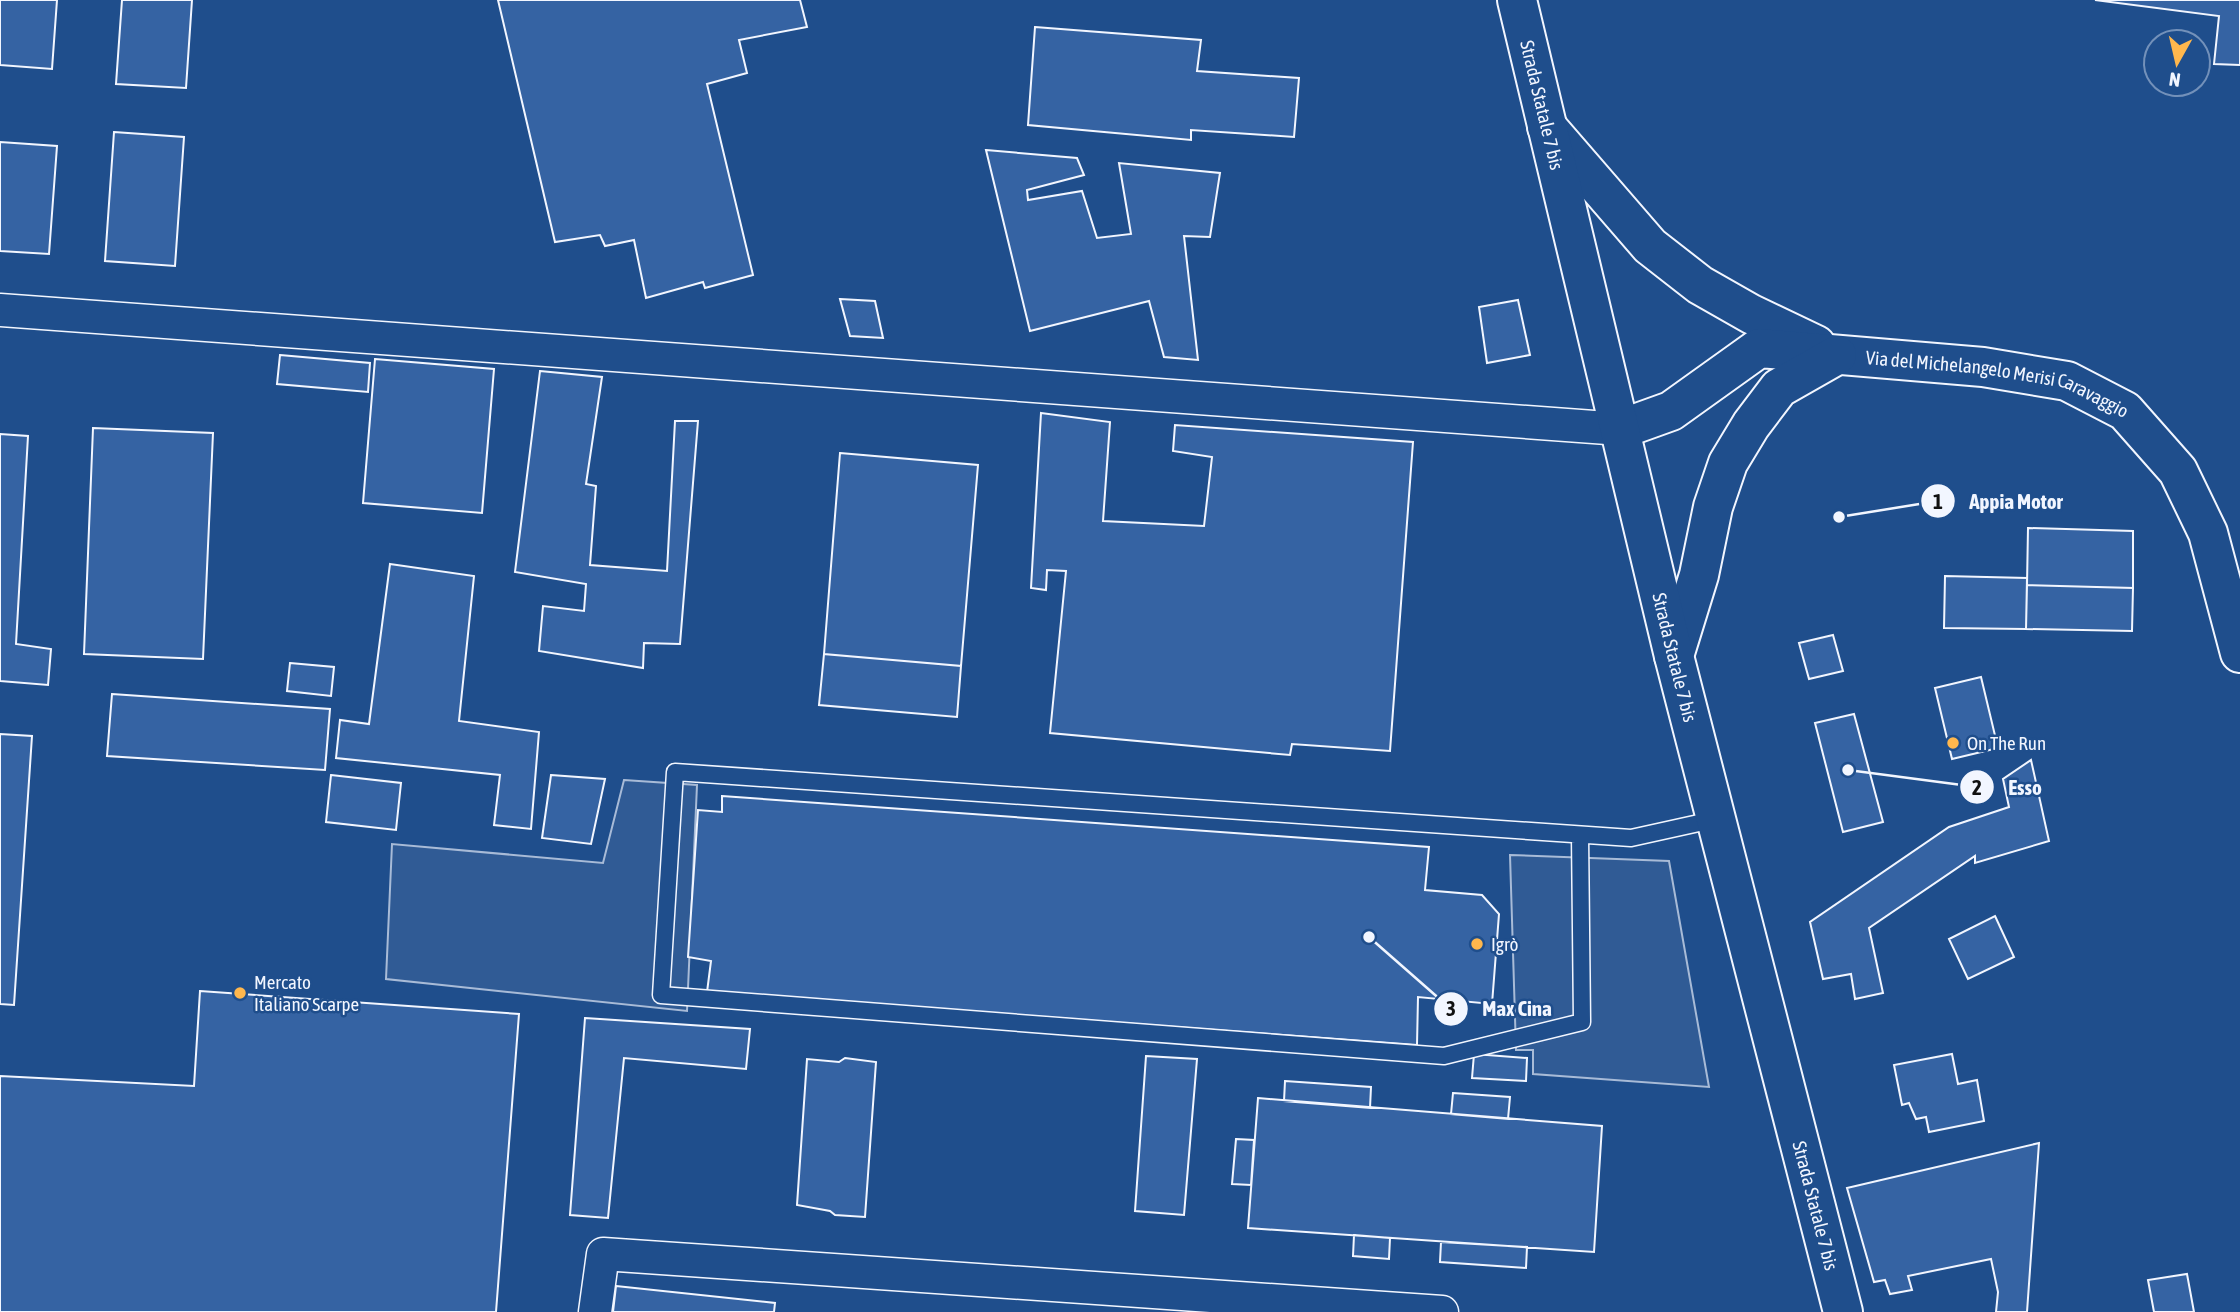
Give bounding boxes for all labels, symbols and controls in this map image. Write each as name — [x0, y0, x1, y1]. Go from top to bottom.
north arrow — [2142, 28, 2212, 98]
street label: Strada Statale 7 bis — [1516, 38, 1568, 172]
text: N — [2168, 68, 2182, 92]
street label: Via del Michelangelo Merisi Caravaggio — [1865, 346, 2133, 422]
callout: Appia Motor — [1920, 480, 2077, 522]
text: 1 — [1933, 489, 1943, 513]
text: Appia Motor — [1968, 489, 2064, 513]
street label: Strada Statale 7 bis — [1648, 590, 1702, 725]
place label: On The Run — [1967, 732, 2046, 754]
marker: On The Run — [1945, 735, 1961, 751]
callout: Esso — [1959, 766, 2056, 808]
text: 2 — [1972, 775, 1982, 799]
text: Esso — [2008, 775, 2042, 799]
place label: Igrò — [1491, 933, 1519, 955]
marker: Igrò — [1469, 936, 1485, 952]
place label: Mercato Italiano Scarpe — [254, 971, 359, 1015]
marker: Mercato Italiano Scarpe — [232, 985, 248, 1001]
callout: Max Cina — [1433, 988, 1566, 1030]
text: 3 — [1446, 996, 1456, 1020]
text: Max Cina — [1482, 996, 1552, 1020]
street label: Strada Statale 7 bis — [1788, 1139, 1843, 1273]

